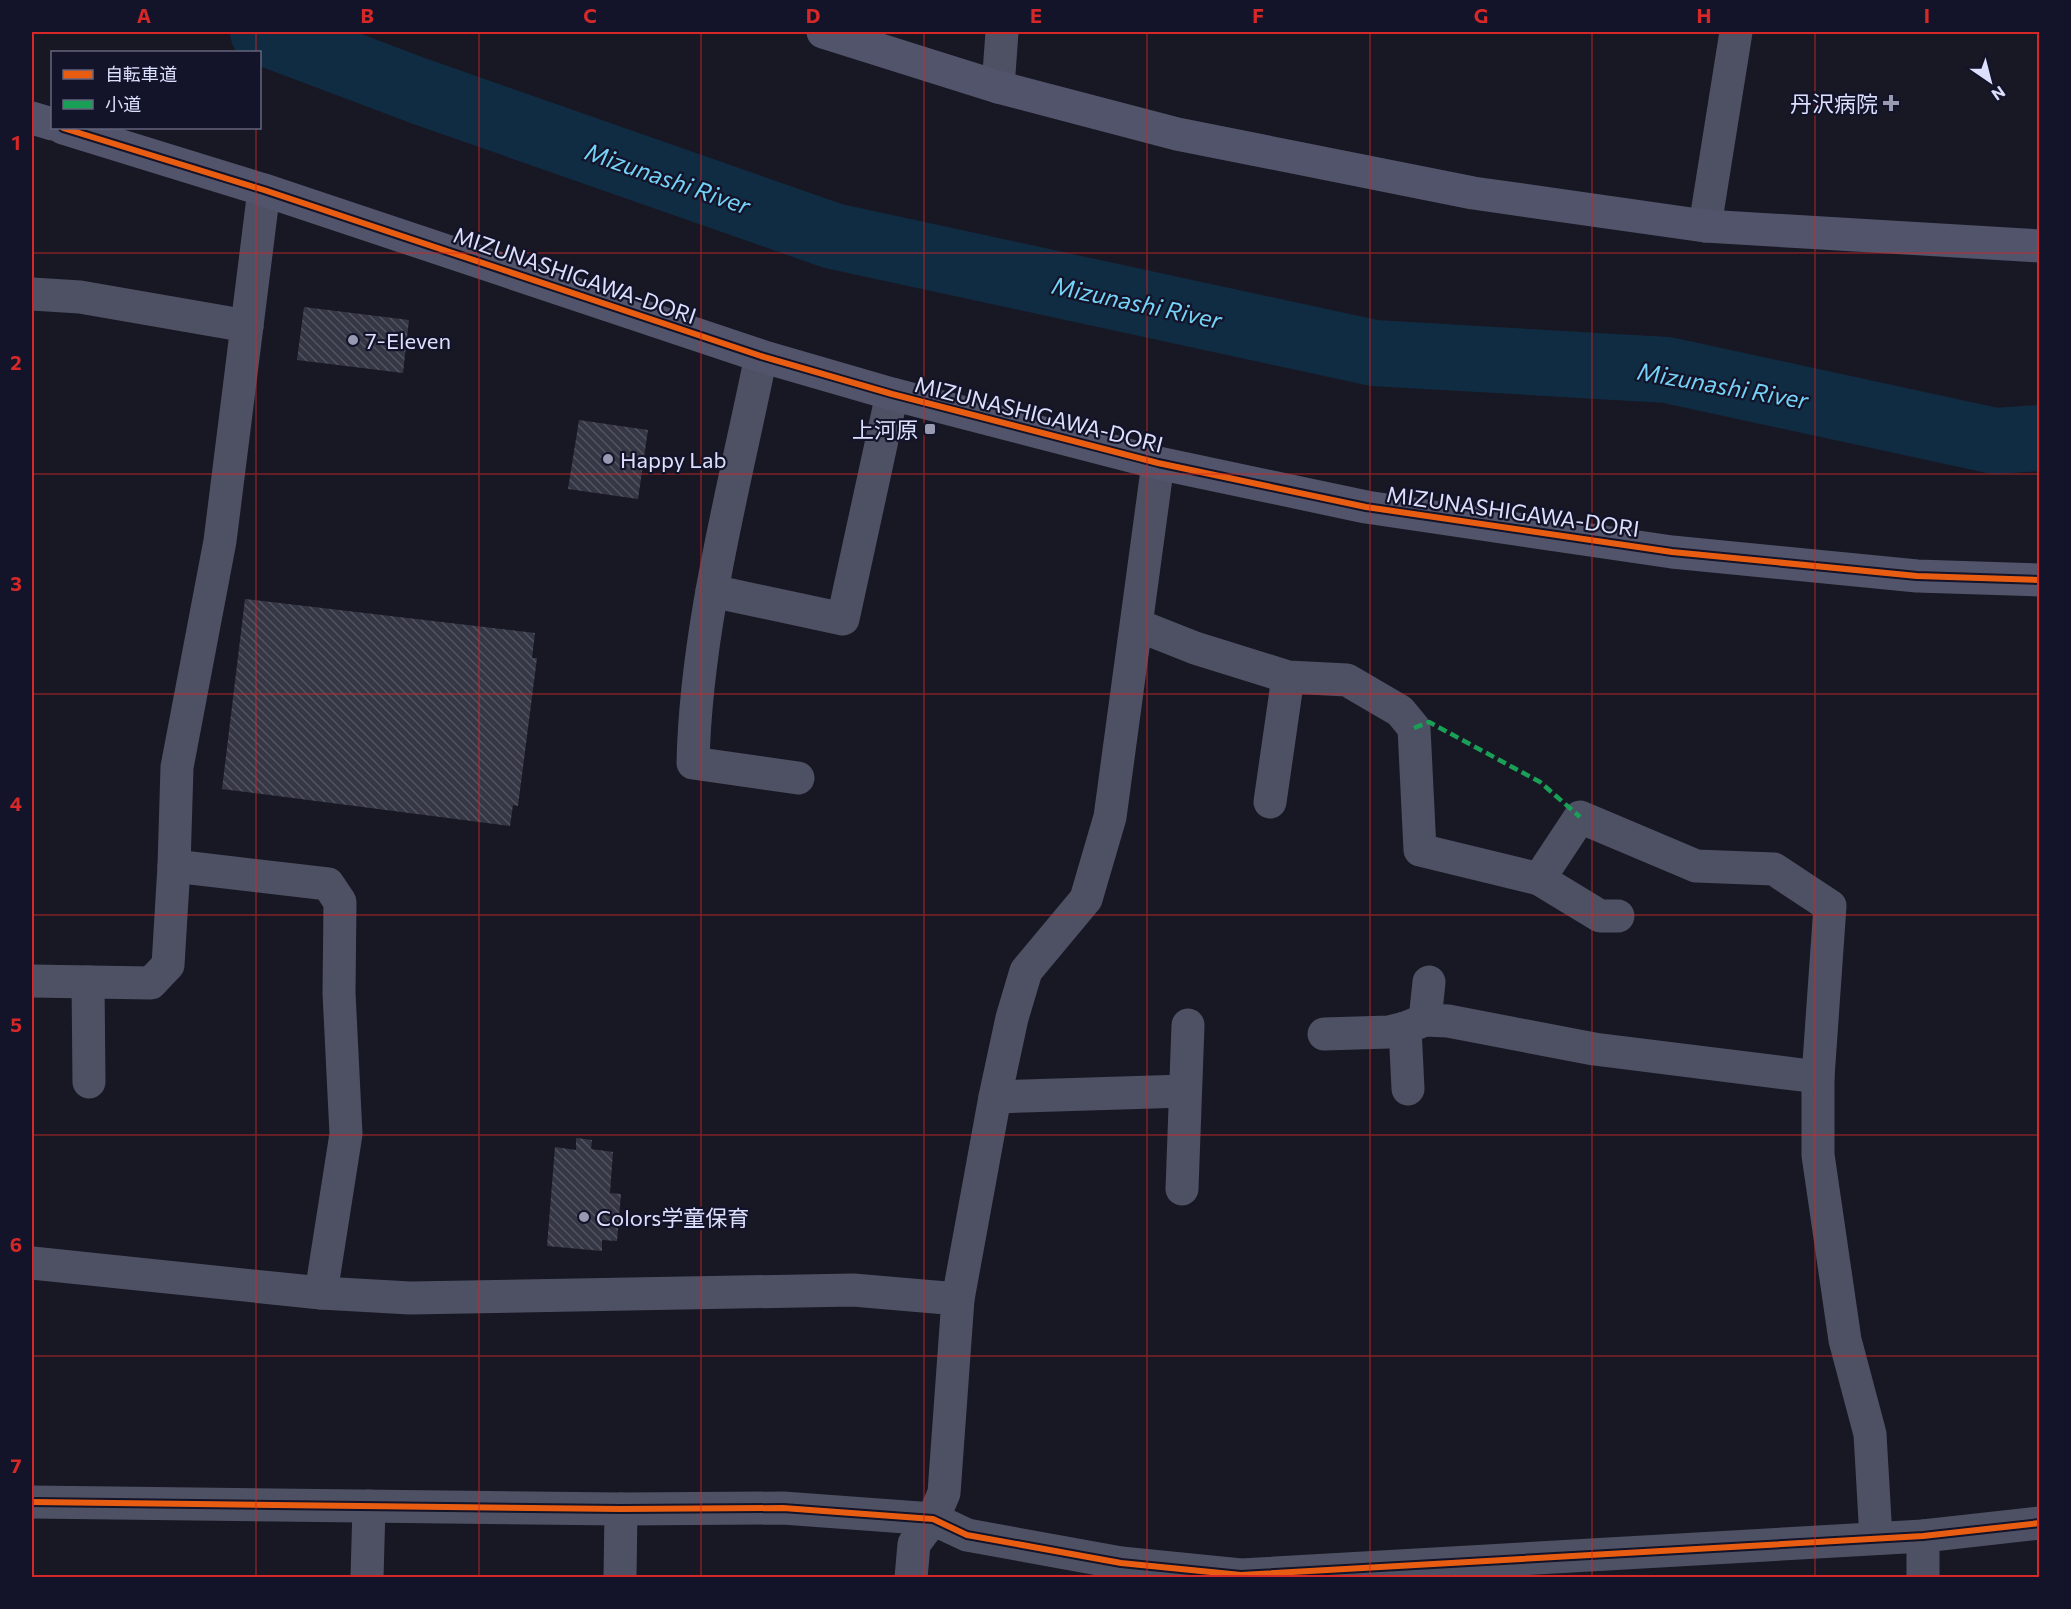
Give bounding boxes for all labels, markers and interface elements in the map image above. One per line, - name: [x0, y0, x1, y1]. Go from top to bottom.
- text: A: [137, 3, 151, 27]
- text: B: [360, 3, 374, 27]
- text: C: [583, 3, 597, 27]
- text: D: [806, 3, 820, 27]
- text: E: [1030, 3, 1042, 27]
- text: F: [1252, 3, 1264, 27]
- text: G: [1474, 3, 1488, 27]
- text: H: [1697, 3, 1712, 27]
- text: I: [1924, 3, 1930, 27]
- legend: [51, 51, 261, 129]
- north arrow: [1960, 51, 2020, 111]
- text: 自転車道: [105, 63, 177, 85]
- text: N: [1989, 82, 2009, 105]
- place label: 丹沢病院: [1790, 90, 1878, 117]
- text: 小道: [105, 93, 141, 115]
- marker: 丹沢病院: [1882, 94, 1900, 112]
- text: 1: [11, 130, 21, 154]
- water label: Mizunashi River: [582, 136, 756, 220]
- street label: MIZUNASHIGAWA-DORI: [450, 221, 700, 329]
- water label: Mizunashi River: [1049, 270, 1226, 334]
- place label: 7-Eleven: [365, 327, 451, 354]
- marker: 7-Eleven: [346, 333, 360, 347]
- text: 2: [10, 350, 22, 374]
- water label: Mizunashi River: [1635, 356, 1812, 415]
- street label: MIZUNASHIGAWA-DORI: [912, 370, 1166, 458]
- place label: 上河原: [852, 416, 918, 443]
- marker: 上河原: [923, 422, 937, 436]
- place label: Happy Lab: [620, 446, 726, 473]
- marker: Happy Lab: [601, 452, 615, 466]
- street label: MIZUNASHIGAWA-DORI: [1385, 480, 1641, 542]
- text: 3: [10, 571, 22, 595]
- text: 4: [10, 791, 22, 815]
- text: 5: [10, 1012, 22, 1036]
- place label: Colors学童保育: [596, 1204, 749, 1231]
- marker: Colors学童保育: [577, 1210, 591, 1224]
- text: 6: [10, 1232, 22, 1256]
- text: 7: [11, 1453, 22, 1477]

